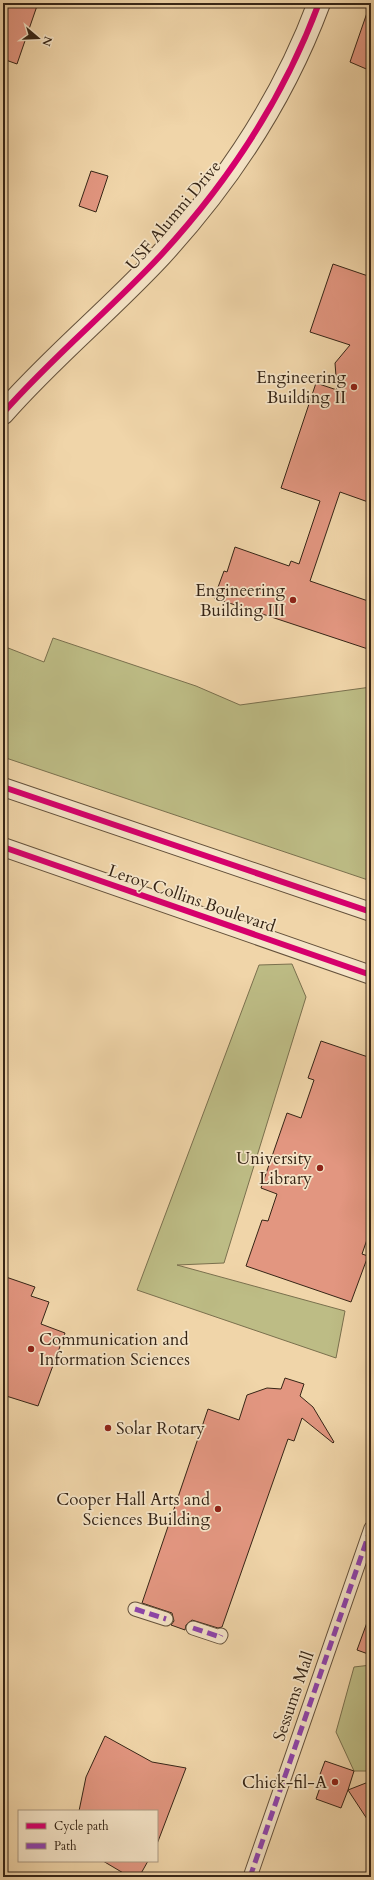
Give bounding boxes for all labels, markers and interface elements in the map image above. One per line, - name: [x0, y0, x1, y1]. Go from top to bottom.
- north arrow: [18, 18, 58, 58]
- text: N: [38, 34, 56, 48]
- street label: USF Alumni Drive: [121, 155, 226, 275]
- place label: Engineering Building II: [256, 366, 346, 409]
- marker: Engineering Building II: [349, 382, 359, 392]
- place label: Engineering Building III: [195, 579, 285, 622]
- marker: Engineering Building III: [288, 595, 298, 605]
- street label: Leroy Collins Boulevard: [105, 859, 279, 938]
- place label: University Library: [236, 1147, 312, 1190]
- marker: University Library: [315, 1163, 325, 1173]
- place label: Communication and Information Sciences: [39, 1328, 190, 1371]
- marker: Communication and Information Sciences: [26, 1344, 36, 1354]
- place label: Solar Rotary: [116, 1417, 205, 1440]
- marker: Solar Rotary: [103, 1423, 113, 1433]
- place label: Cooper Hall Arts and Sciences Building: [56, 1488, 210, 1531]
- marker: Cooper Hall Arts and Sciences Building: [213, 1504, 223, 1514]
- street label: Sessums Mall: [267, 1648, 320, 1744]
- place label: Chick-fil-A: [242, 1771, 328, 1794]
- marker: Chick-fil-A: [330, 1777, 340, 1787]
- legend: [18, 1810, 158, 1862]
- text: Cycle path: [54, 1818, 109, 1834]
- text: Path: [54, 1838, 77, 1854]

